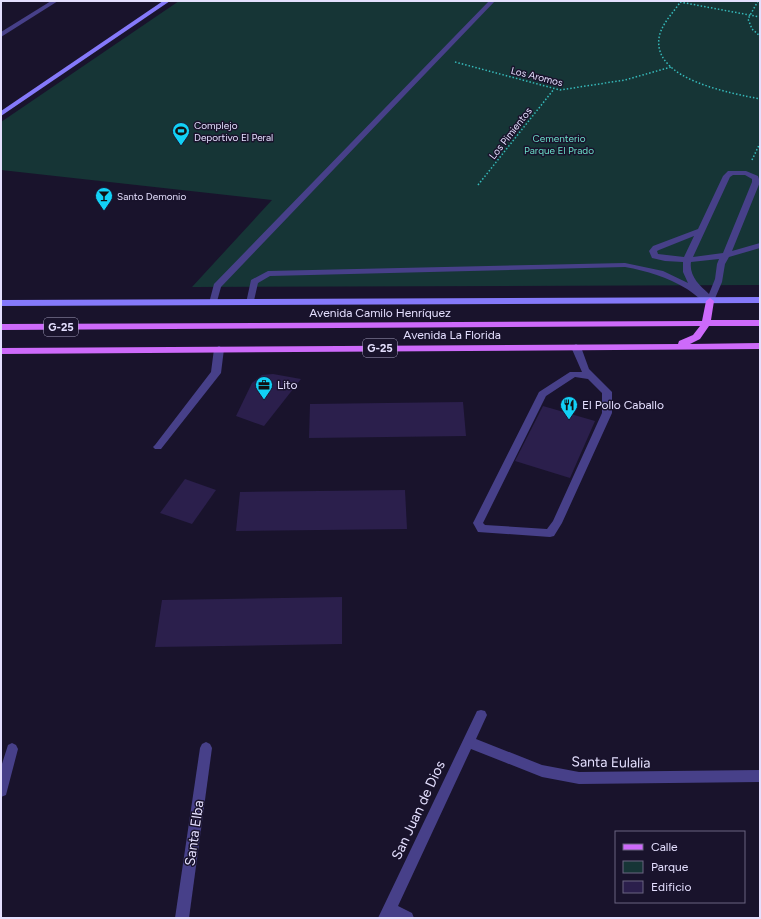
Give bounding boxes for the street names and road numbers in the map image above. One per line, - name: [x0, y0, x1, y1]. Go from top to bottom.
- street label: Los Aromos: [510, 64, 565, 89]
- street label: Los Pimientos: [486, 104, 535, 162]
- street label: Avenida Camilo Henríquez: [309, 306, 451, 320]
- road number: G-25: [44, 318, 78, 336]
- street label: Avenida La Florida: [403, 328, 501, 342]
- road number: G-25: [363, 339, 397, 357]
- street label: Santa Eulalia: [571, 753, 651, 772]
- street label: San Juan de Dios: [388, 758, 449, 862]
- street label: Santa Elba: [181, 799, 208, 867]

